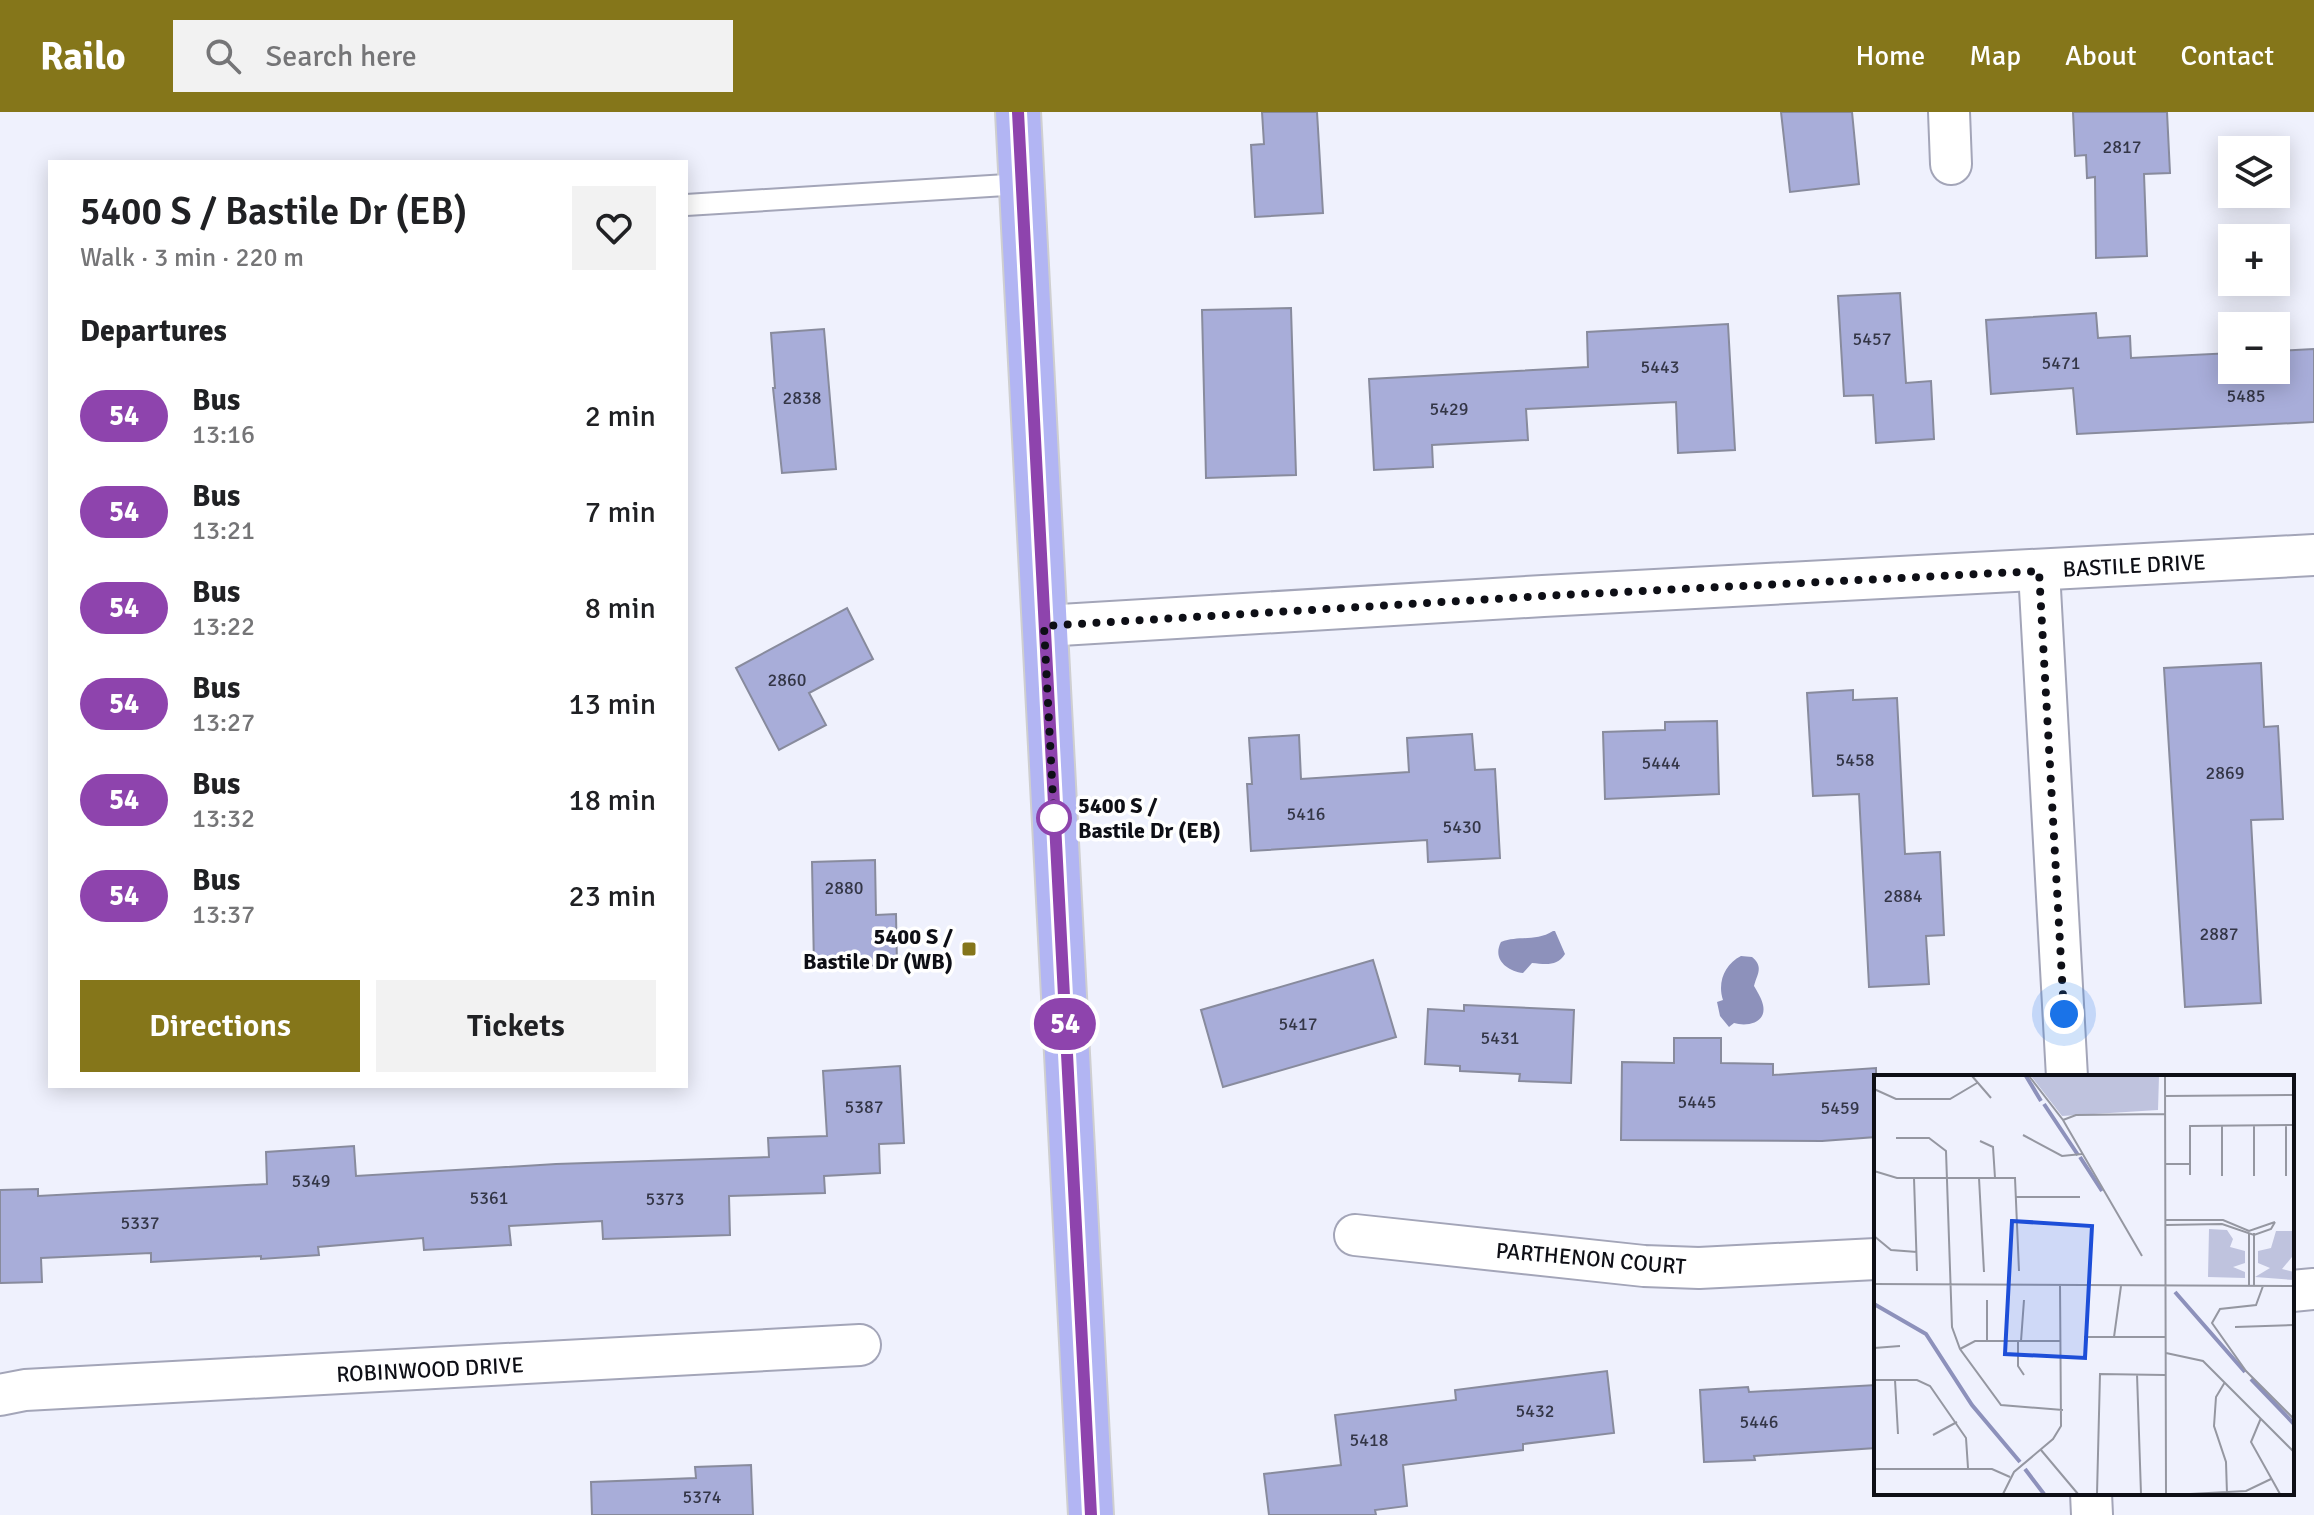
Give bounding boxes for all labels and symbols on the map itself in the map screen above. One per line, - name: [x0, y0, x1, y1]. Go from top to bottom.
- house number: 2817: [2103, 136, 2141, 158]
- house number: 5457: [1853, 328, 1891, 350]
- house number: 5471: [2042, 352, 2080, 374]
- house number: 5443: [1641, 356, 1679, 378]
- house number: 5485: [2227, 385, 2265, 407]
- house number: 2838: [783, 387, 821, 409]
- house number: 5429: [1430, 398, 1468, 420]
- street label: BASTILE DRIVE: [2062, 548, 2206, 583]
- house number: 2860: [768, 669, 806, 691]
- house number: 5458: [1836, 749, 1874, 771]
- house number: 5444: [1642, 752, 1681, 774]
- house number: 2869: [2206, 762, 2244, 784]
- place label: 5400 S / Bastile Dr (EB): [1078, 792, 1221, 844]
- marker: 5400 S / Bastile Dr (EB): [1037, 801, 1071, 835]
- house number: 5416: [1287, 803, 1325, 825]
- house number: 5430: [1443, 816, 1481, 838]
- house number: 2880: [825, 877, 863, 899]
- house number: 2884: [1884, 885, 1923, 907]
- place label: 5400 S / Bastile Dr (WB): [803, 923, 953, 975]
- house number: 2887: [2200, 923, 2238, 945]
- marker: 5400 S / Bastile Dr (WB): [960, 940, 978, 958]
- your location: [2044, 994, 2084, 1034]
- line badge: 54: [1029, 998, 1101, 1050]
- house number: 5417: [1279, 1013, 1317, 1035]
- house number: 5431: [1481, 1027, 1519, 1049]
- inset map: [1874, 1075, 2294, 1495]
- house number: 5445: [1678, 1091, 1716, 1113]
- house number: 5387: [845, 1096, 883, 1118]
- house number: 5459: [1821, 1097, 1859, 1119]
- house number: 5349: [292, 1170, 330, 1192]
- house number: 5361: [470, 1187, 508, 1209]
- house number: 5373: [646, 1188, 684, 1210]
- house number: 5337: [121, 1212, 159, 1234]
- street label: PARTHENON COURT: [1495, 1237, 1687, 1280]
- street label: ROBINWOOD DRIVE: [336, 1351, 524, 1388]
- house number: 5432: [1516, 1400, 1554, 1422]
- house number: 5446: [1740, 1411, 1778, 1433]
- house number: 5418: [1350, 1429, 1388, 1451]
- house number: 5374: [683, 1486, 722, 1508]

